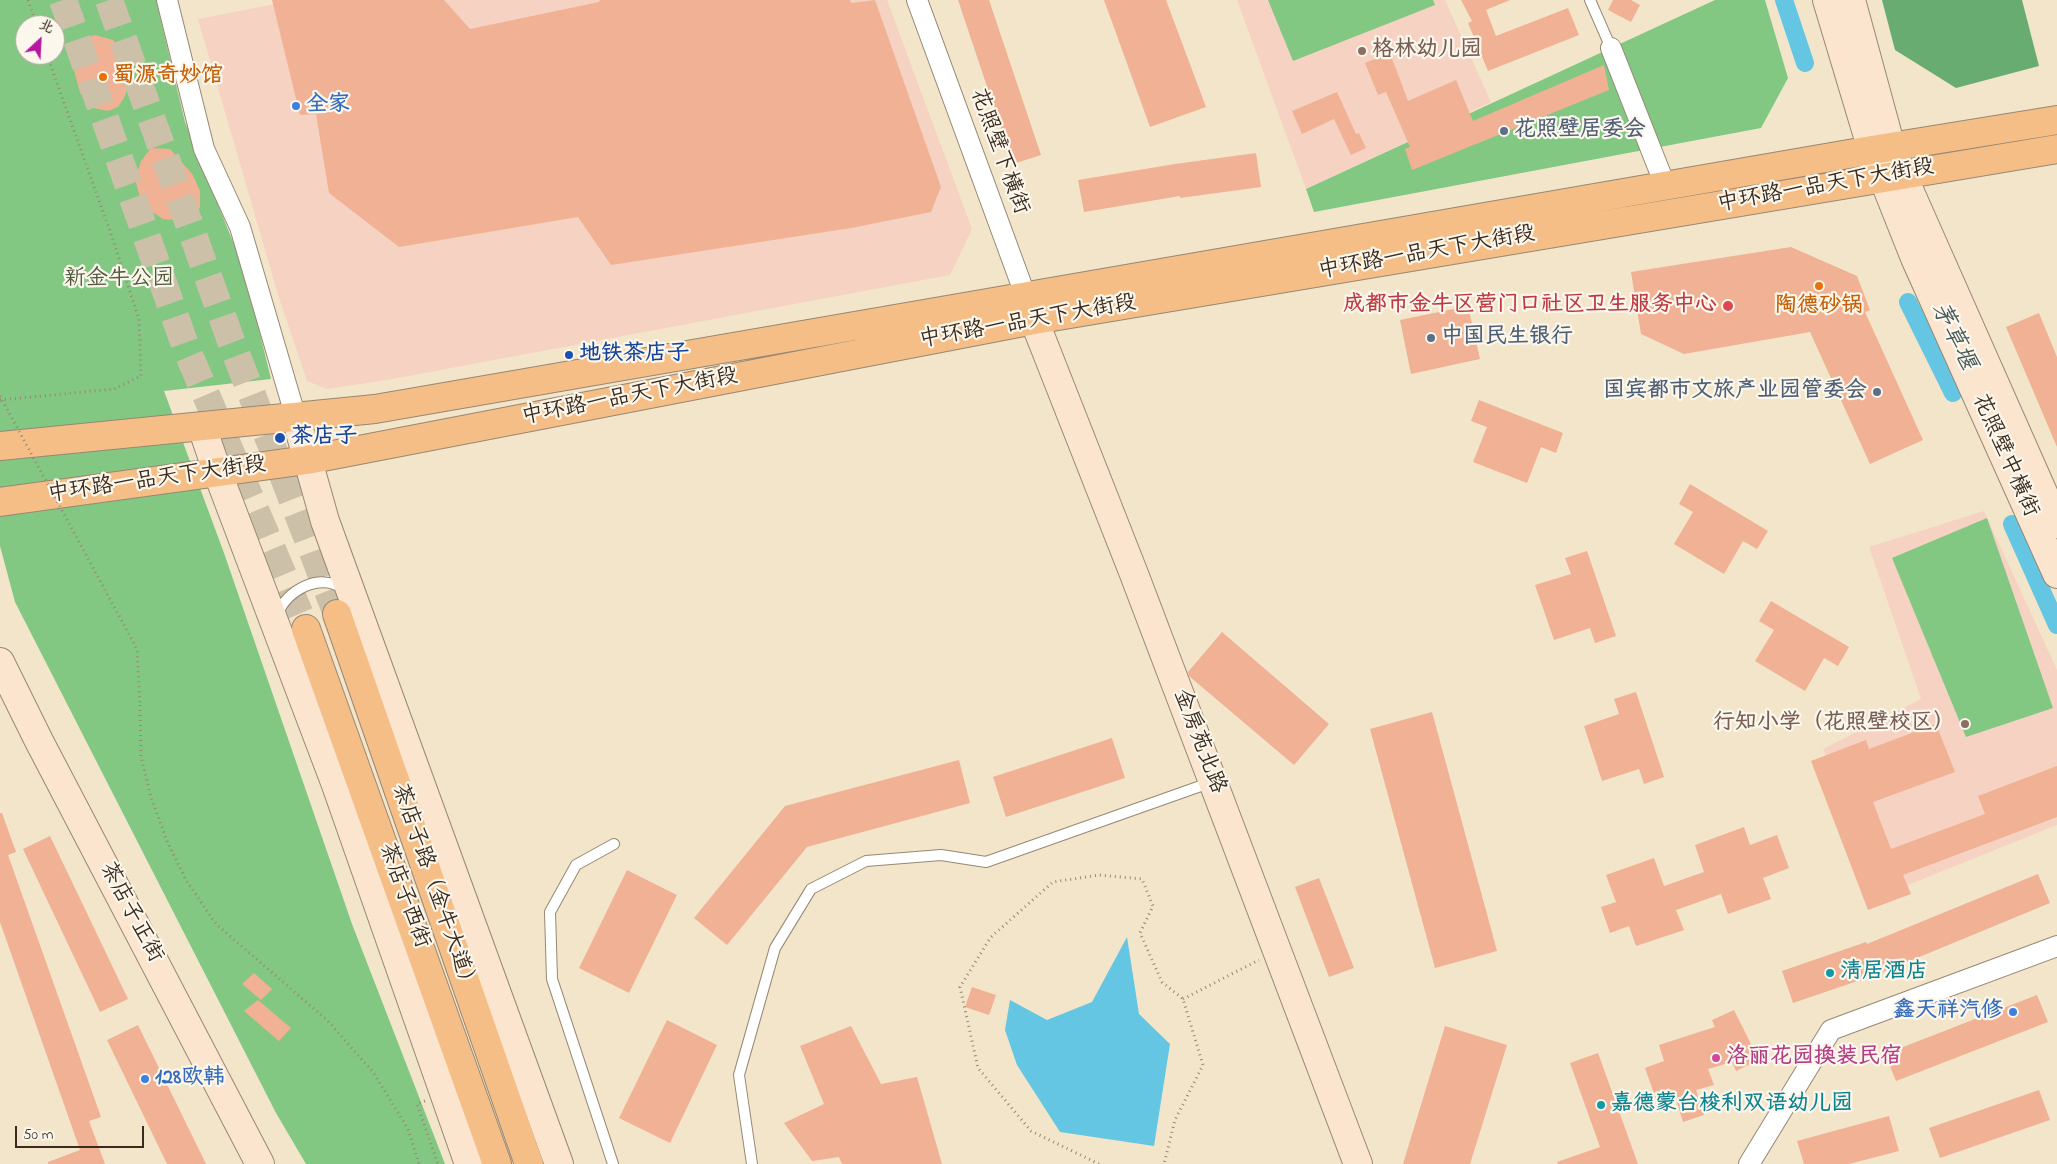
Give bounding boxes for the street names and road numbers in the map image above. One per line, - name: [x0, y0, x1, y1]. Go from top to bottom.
- street label: 花照壁下横街: [963, 85, 1033, 219]
- street label: 中环路一品天下大街段: [1715, 155, 1937, 219]
- street label: 中环路一品天下大街段: [1316, 222, 1538, 286]
- street label: 中环路一品天下大街段: [917, 291, 1139, 355]
- street label: 中环路一品天下大街段: [520, 364, 740, 432]
- street label: 花照壁中横街: [1965, 390, 2043, 522]
- street label: 中环路一品天下大街段: [46, 453, 268, 509]
- street label: 金房苑北路: [1166, 686, 1230, 798]
- street label: 茶店子路（金牛大道）: [385, 781, 481, 997]
- street label: 茶店子西街: [372, 840, 434, 952]
- street label: 茶店子正街: [93, 858, 167, 968]

